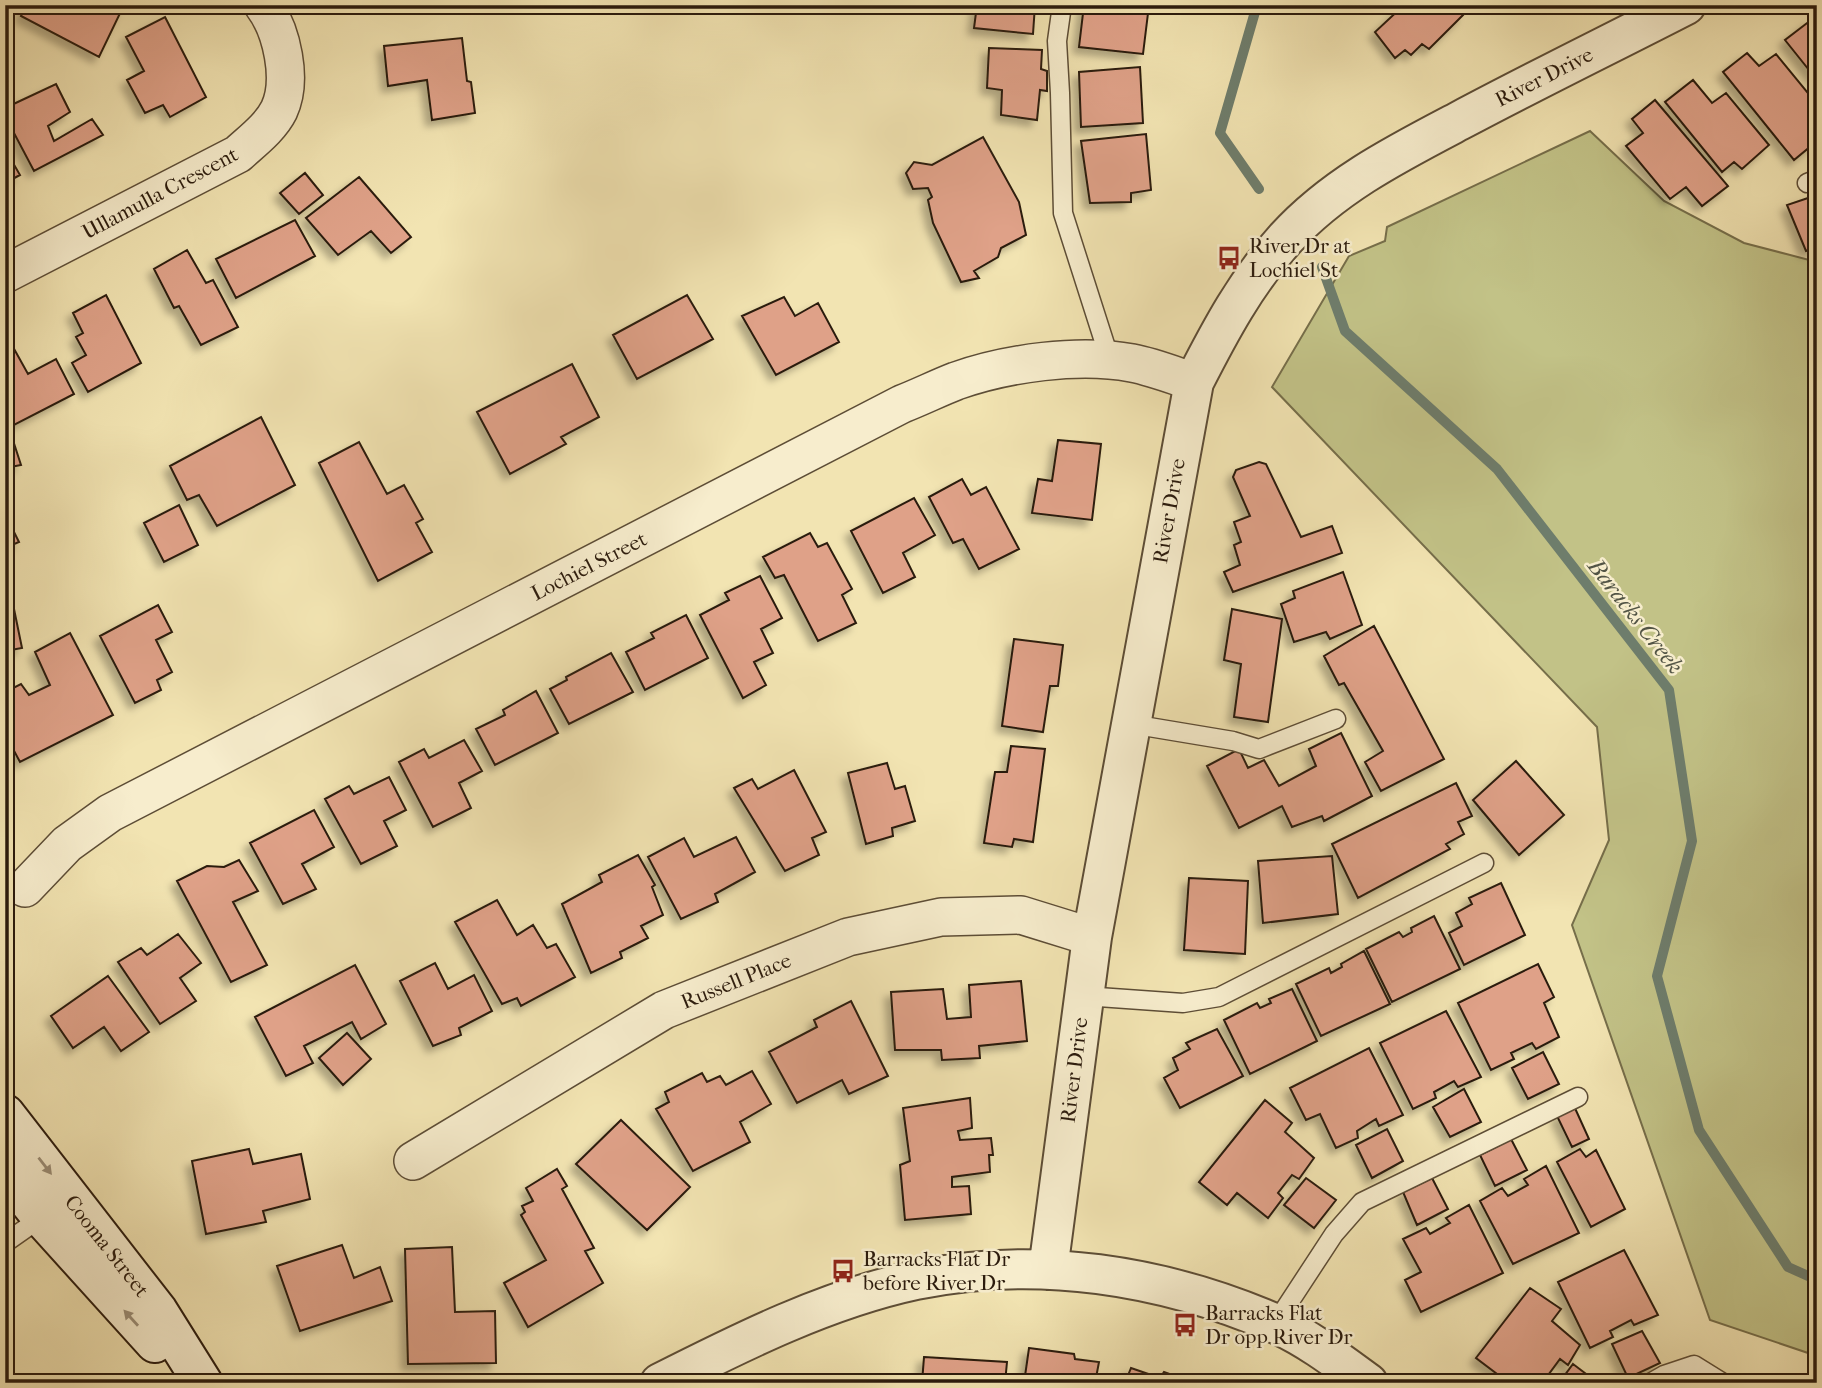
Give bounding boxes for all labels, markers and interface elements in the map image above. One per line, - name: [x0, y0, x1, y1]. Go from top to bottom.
- street label: River Drive: [1491, 42, 1597, 112]
- street label: Ullamulla Crescent: [78, 142, 242, 244]
- place label: River Dr at Lochiel St: [1249, 234, 1351, 282]
- bus stop icon: River Dr at Lochiel St: [1215, 244, 1243, 272]
- street label: River Drive: [1148, 457, 1190, 565]
- street label: Lochiel Street: [527, 526, 651, 605]
- water label: Baracks Creek: [1581, 552, 1689, 679]
- street label: Russell Place: [677, 948, 795, 1014]
- street label: River Drive: [1056, 1016, 1092, 1124]
- one-way arrow: [37, 1156, 52, 1174]
- street label: Cooma Street: [60, 1190, 154, 1302]
- place label: Barracks Flat Dr before River Dr: [862, 1247, 1010, 1295]
- bus stop icon: Barracks Flat Dr before River Dr: [829, 1257, 857, 1285]
- place label: Barracks Flat Dr opp River Dr: [1205, 1301, 1352, 1349]
- one-way arrow: [123, 1309, 139, 1327]
- bus stop icon: Barracks Flat Dr opp River Dr: [1171, 1311, 1199, 1339]

